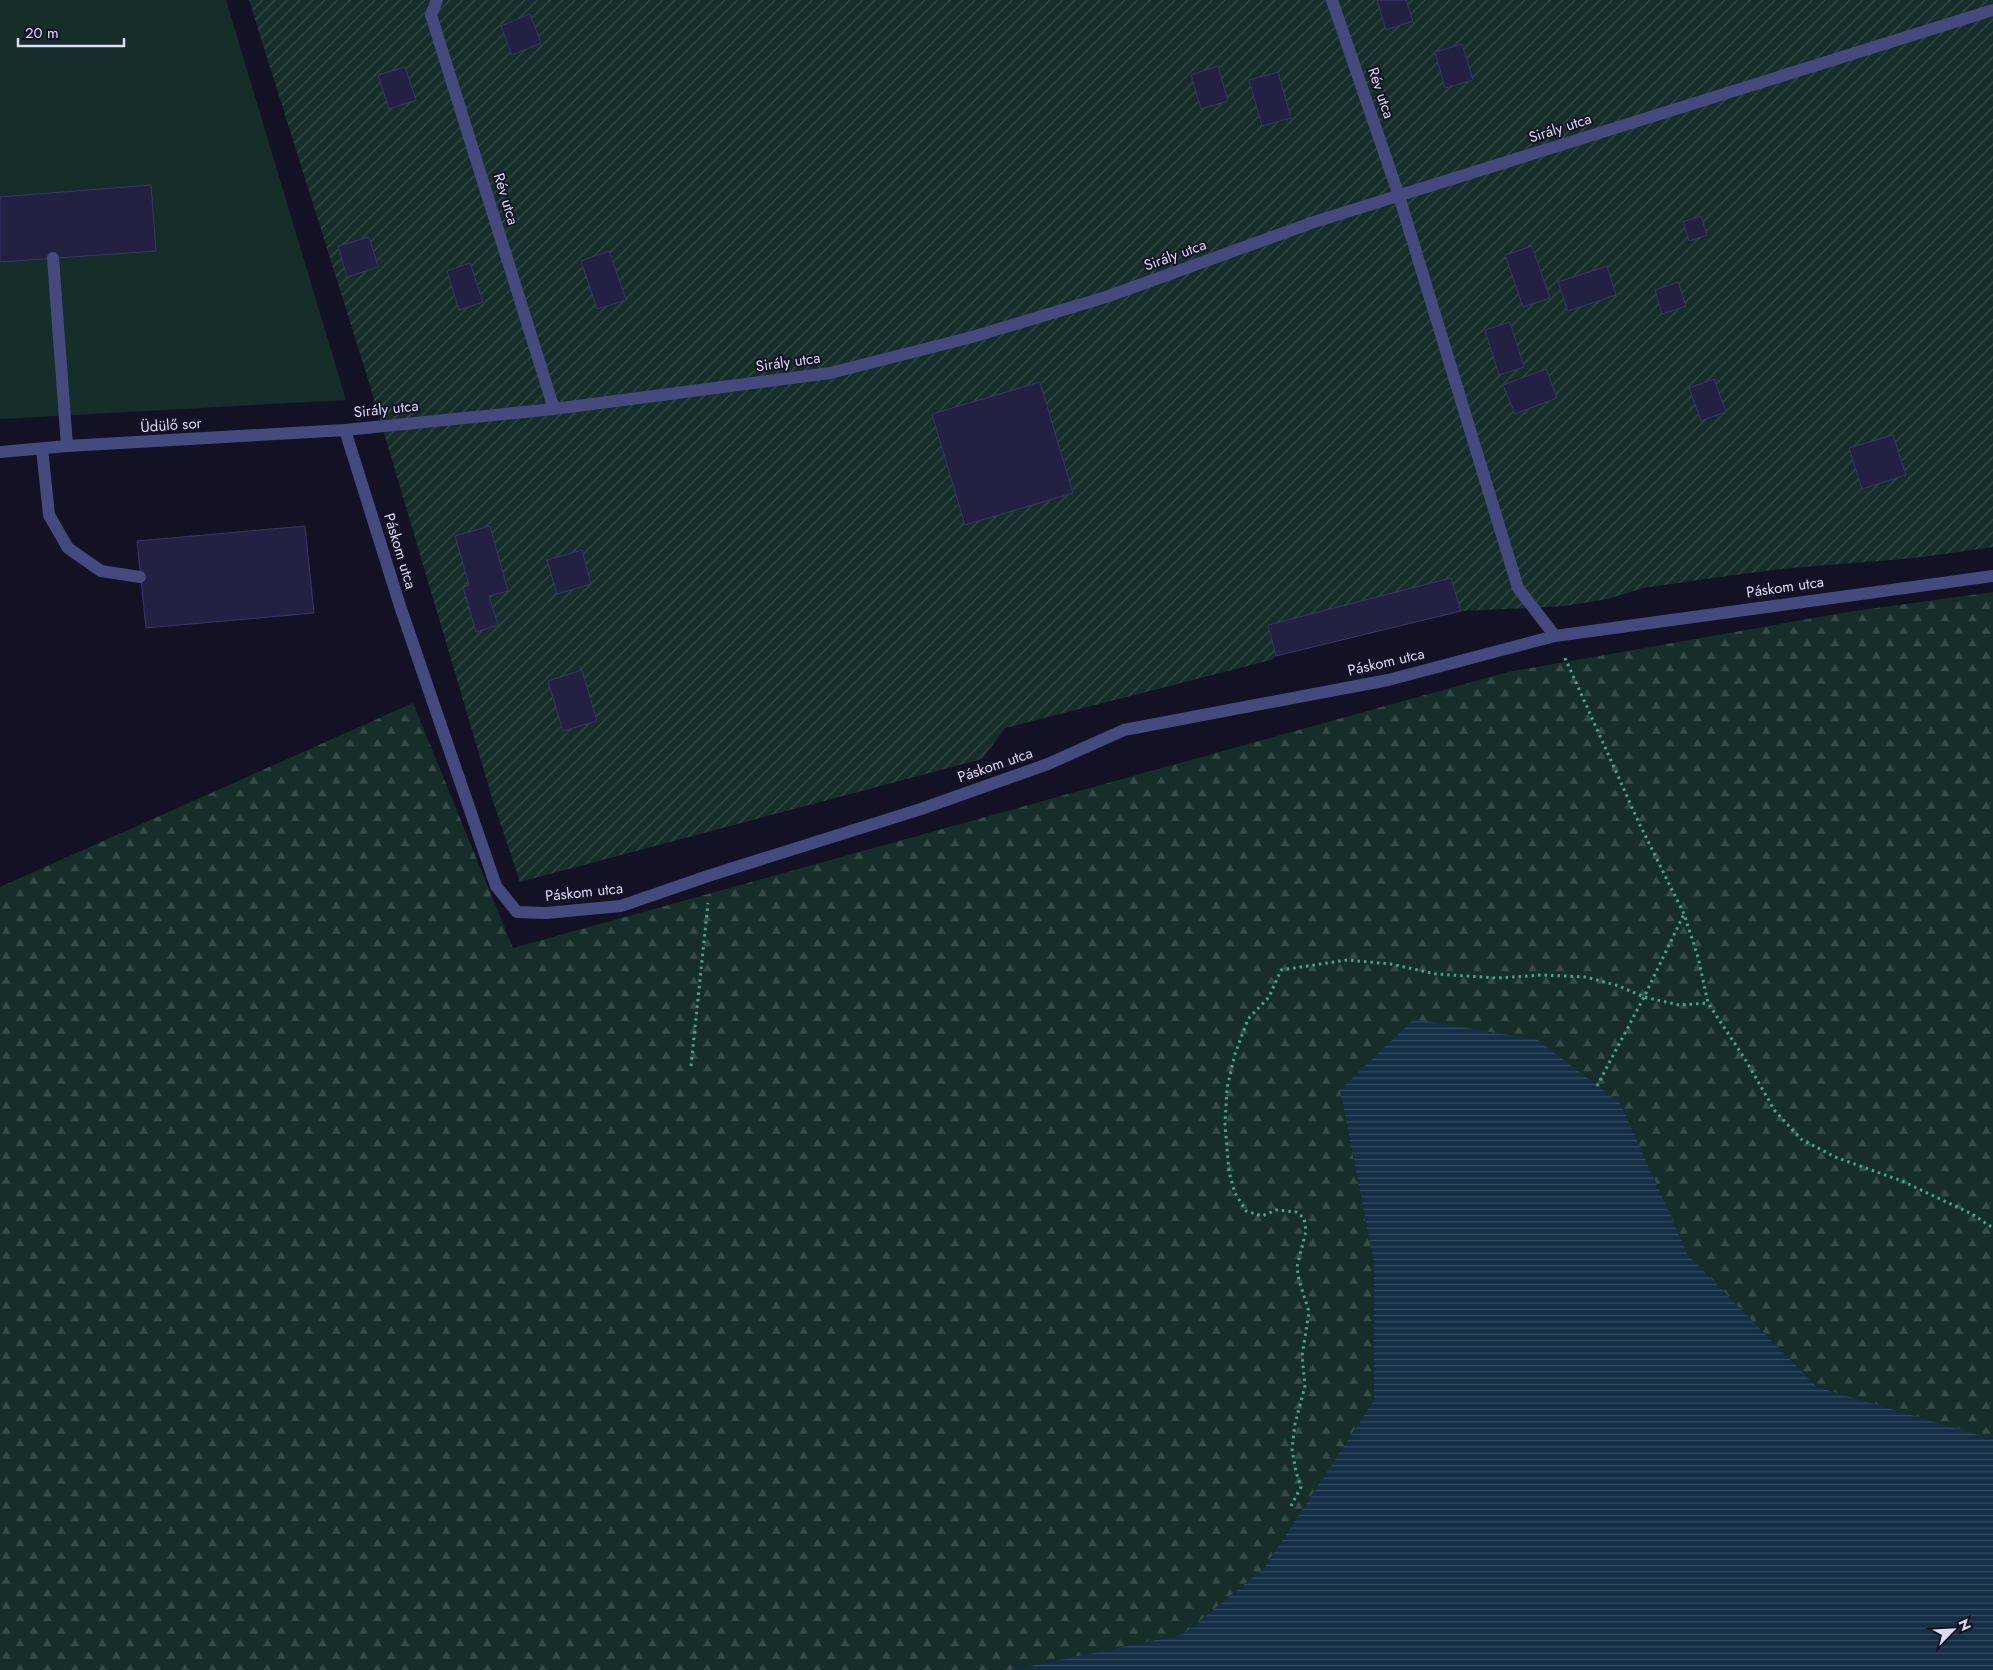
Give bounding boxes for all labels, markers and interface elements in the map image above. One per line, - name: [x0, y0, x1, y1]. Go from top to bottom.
- scale bar: [18, 15, 124, 47]
- text: 20 m: [25, 22, 59, 44]
- street label: Rév utca: [1362, 64, 1400, 122]
- street label: Sirály utca: [1526, 108, 1594, 148]
- street label: Rév utca: [488, 170, 524, 228]
- street label: Sirály utca: [1141, 234, 1209, 276]
- street label: Sirály utca: [754, 347, 822, 377]
- street label: Sirály utca: [353, 395, 419, 423]
- street label: Üdülő sor: [140, 412, 203, 438]
- street label: Páskom utca: [378, 510, 422, 592]
- street label: Páskom utca: [1745, 571, 1825, 603]
- street label: Páskom utca: [1345, 642, 1427, 682]
- street label: Páskom utca: [954, 742, 1036, 788]
- street label: Páskom utca: [544, 877, 624, 907]
- north arrow: [1928, 1605, 1978, 1655]
- text: N: [1953, 1616, 1976, 1634]

